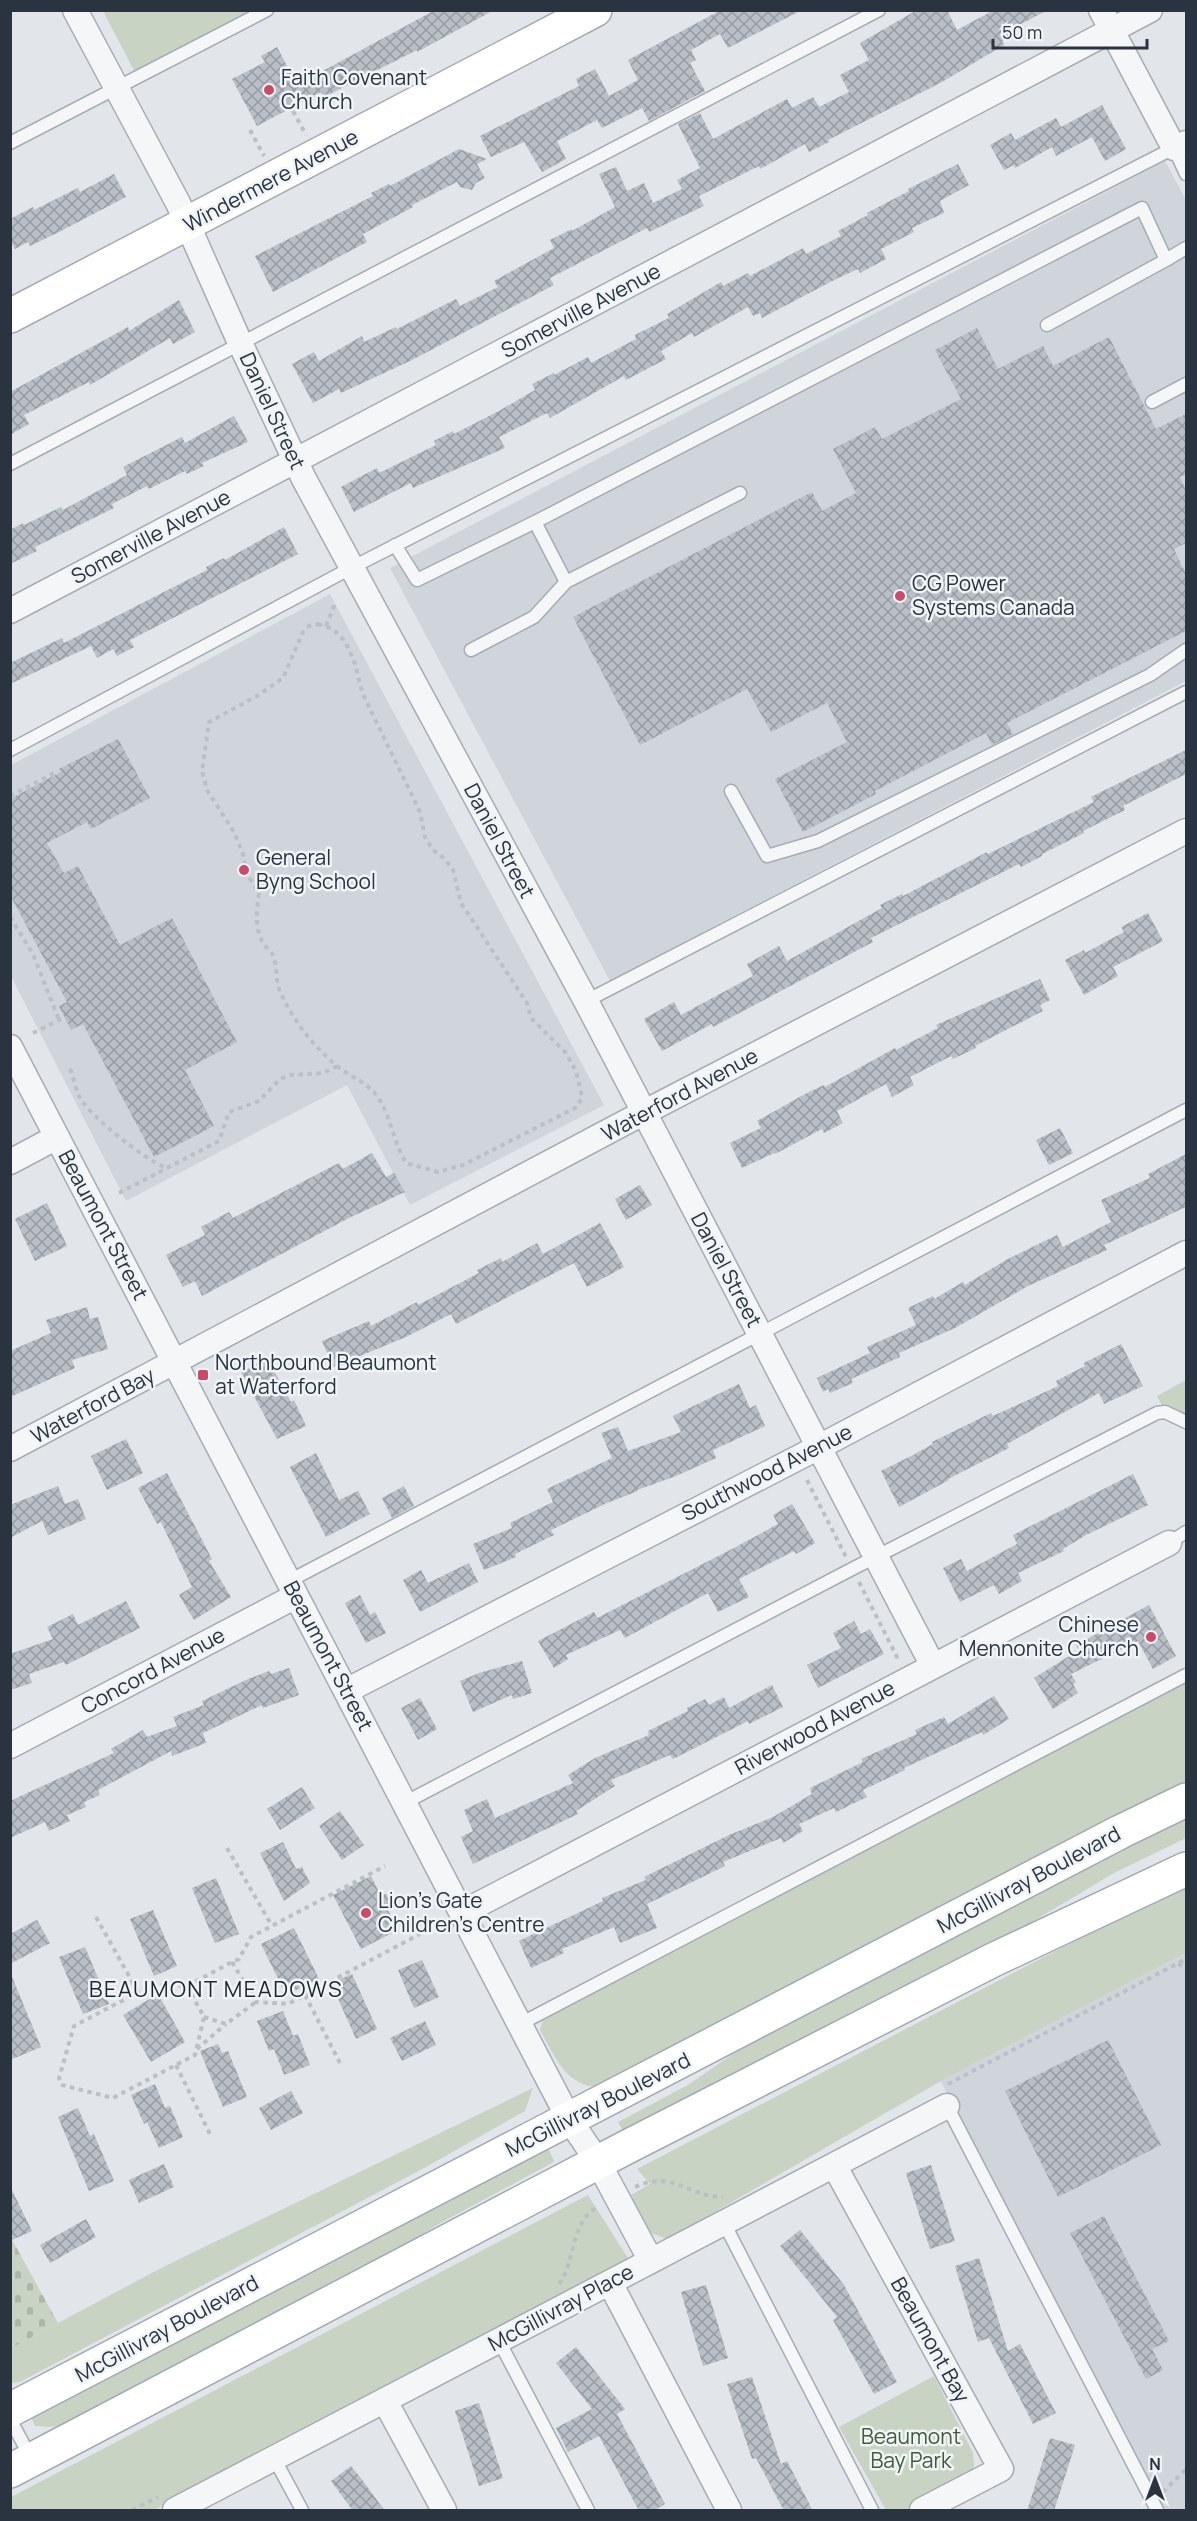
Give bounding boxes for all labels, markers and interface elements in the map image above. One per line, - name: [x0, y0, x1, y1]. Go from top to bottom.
- scale bar: [993, 12, 1148, 50]
- text: 50 m: [1002, 20, 1042, 44]
- place label: Faith Covenant Church: [281, 63, 427, 115]
- marker: Faith Covenant Church: [262, 83, 276, 97]
- street label: Windermere Avenue: [178, 122, 363, 238]
- street label: Somerville Avenue: [496, 256, 665, 364]
- street label: Daniel Street: [234, 347, 312, 474]
- street label: Somerville Avenue: [66, 482, 235, 590]
- place label: CG Power Systems Canada: [912, 569, 1075, 621]
- marker: CG Power Systems Canada: [893, 589, 907, 603]
- street label: Daniel Street: [458, 778, 542, 903]
- place label: General Byng School: [256, 843, 376, 895]
- marker: General Byng School: [237, 863, 251, 877]
- street label: Waterford Avenue: [596, 1041, 763, 1147]
- street label: Beaumont Street: [53, 1145, 155, 1304]
- street label: Daniel Street: [685, 1207, 769, 1332]
- place label: Northbound Beaumont at Waterford: [215, 1348, 437, 1400]
- street label: Waterford Bay: [26, 1361, 159, 1450]
- marker: Northbound Beaumont at Waterford: [196, 1368, 210, 1382]
- street label: Southwood Avenue: [677, 1417, 857, 1527]
- street label: Beaumont Street: [278, 1576, 380, 1735]
- place label: Chinese Mennonite Church: [959, 1610, 1139, 1662]
- street label: Concord Avenue: [76, 1620, 230, 1720]
- marker: Chinese Mennonite Church: [1144, 1630, 1158, 1644]
- street label: Riverwood Avenue: [730, 1673, 899, 1781]
- street label: McGillivray Boulevard: [932, 1819, 1125, 1939]
- place label: Lion's Gate Children's Centre: [378, 1886, 544, 1938]
- marker: Lion's Gate Children's Centre: [359, 1906, 373, 1920]
- district label: BEAUMONT MEADOWS: [89, 1974, 343, 2004]
- street label: McGillivray Boulevard: [500, 2045, 695, 2163]
- street label: McGillivray Place: [483, 2257, 638, 2357]
- street label: McGillivray Boulevard: [70, 2268, 263, 2388]
- street label: Beaumont Bay: [885, 2272, 977, 2407]
- park label: Beaumont Bay Park: [861, 2422, 961, 2474]
- north arrow: [1125, 2449, 1185, 2509]
- text: N: [1149, 2453, 1161, 2475]

